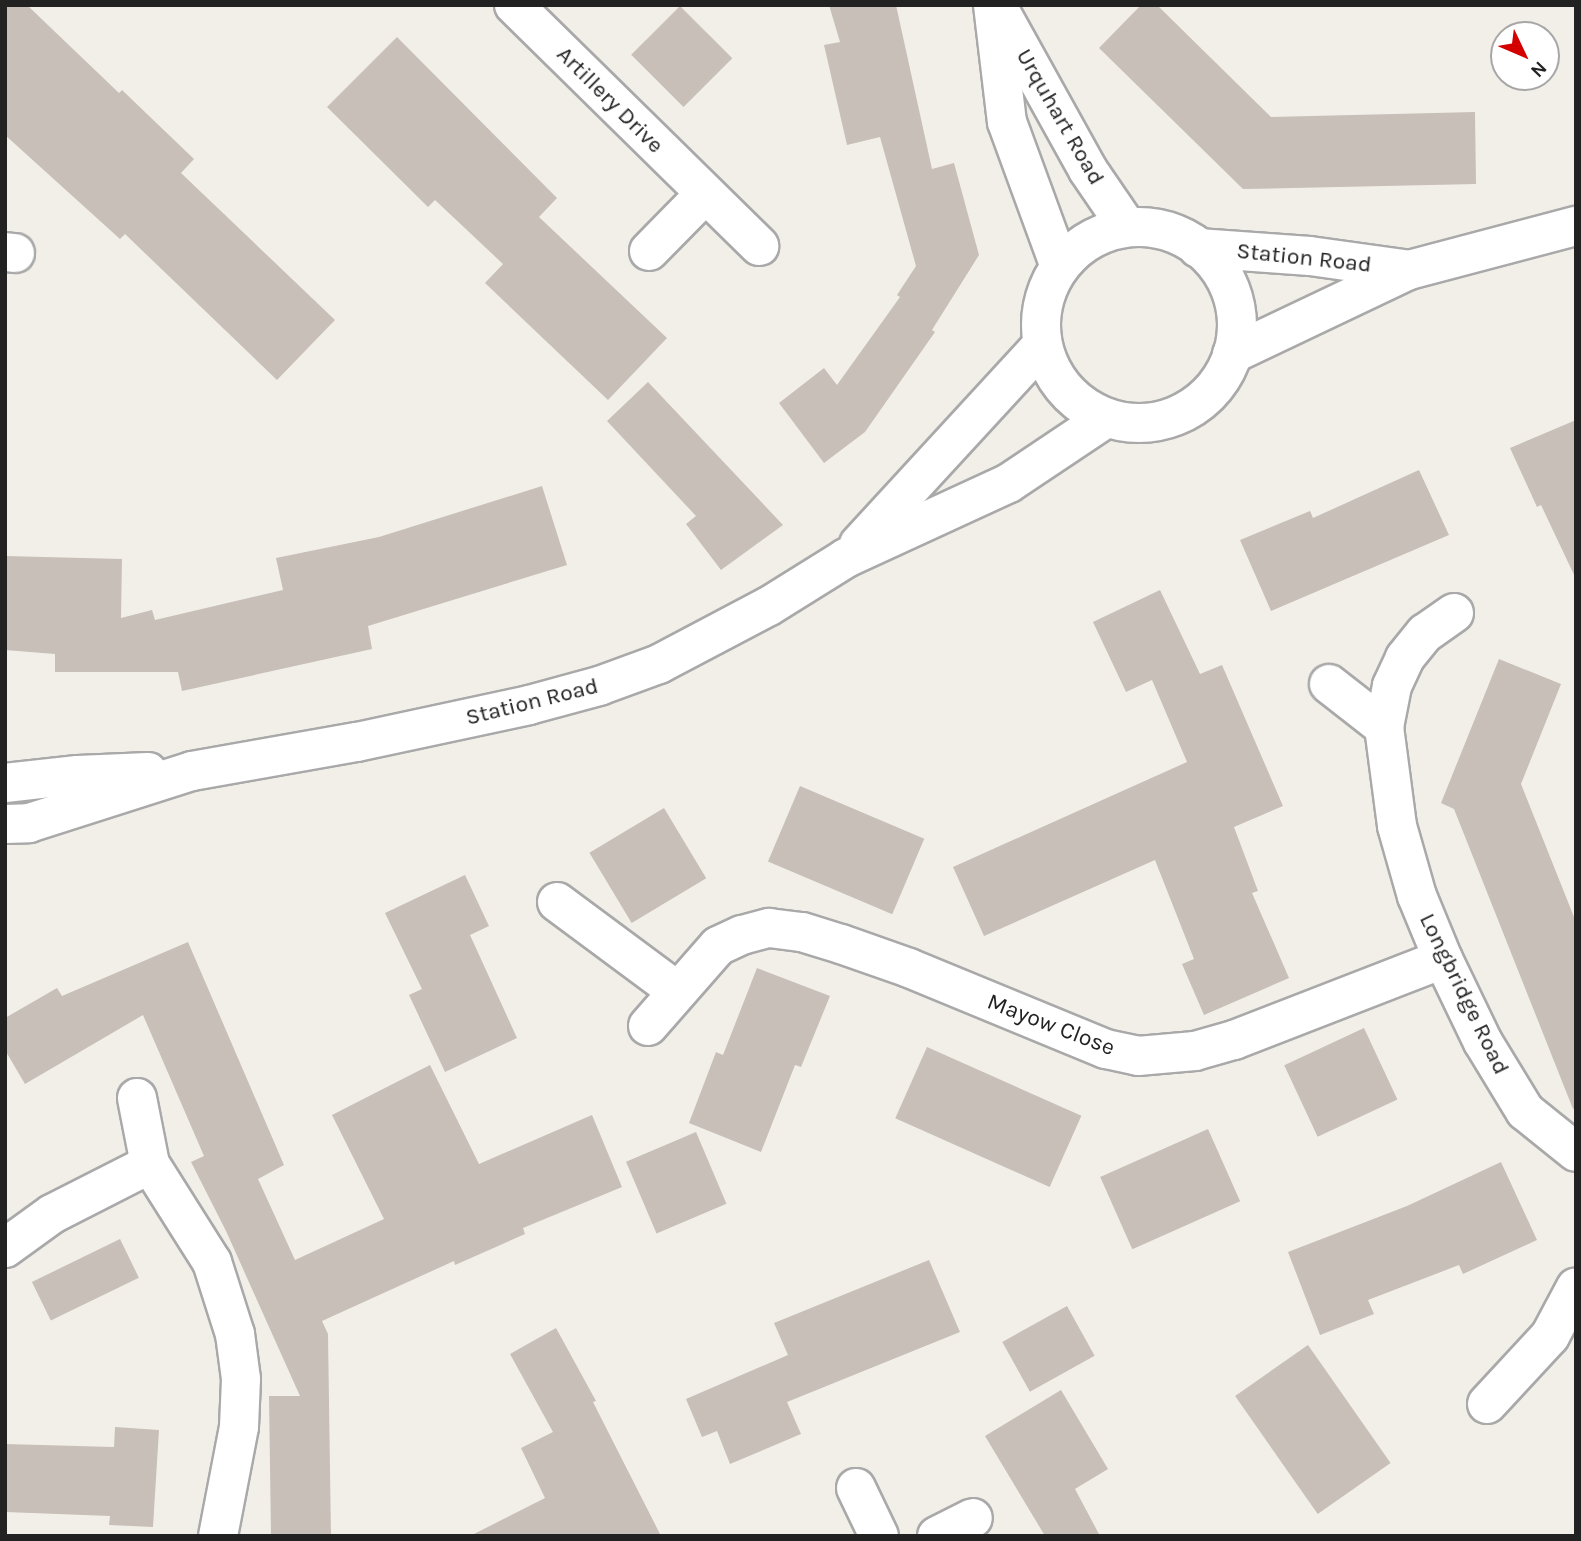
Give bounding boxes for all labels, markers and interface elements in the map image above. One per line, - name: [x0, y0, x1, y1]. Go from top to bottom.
- north arrow: [1490, 21, 1560, 91]
- street label: Artillery Drive: [551, 41, 669, 159]
- street label: Urquhart Road: [1010, 44, 1110, 190]
- text: N: [1526, 57, 1551, 82]
- street label: Station Road: [1235, 237, 1373, 279]
- street label: Station Road: [463, 672, 601, 732]
- street label: Longbridge Road: [1413, 909, 1515, 1079]
- street label: Mayow Close: [983, 988, 1119, 1062]

